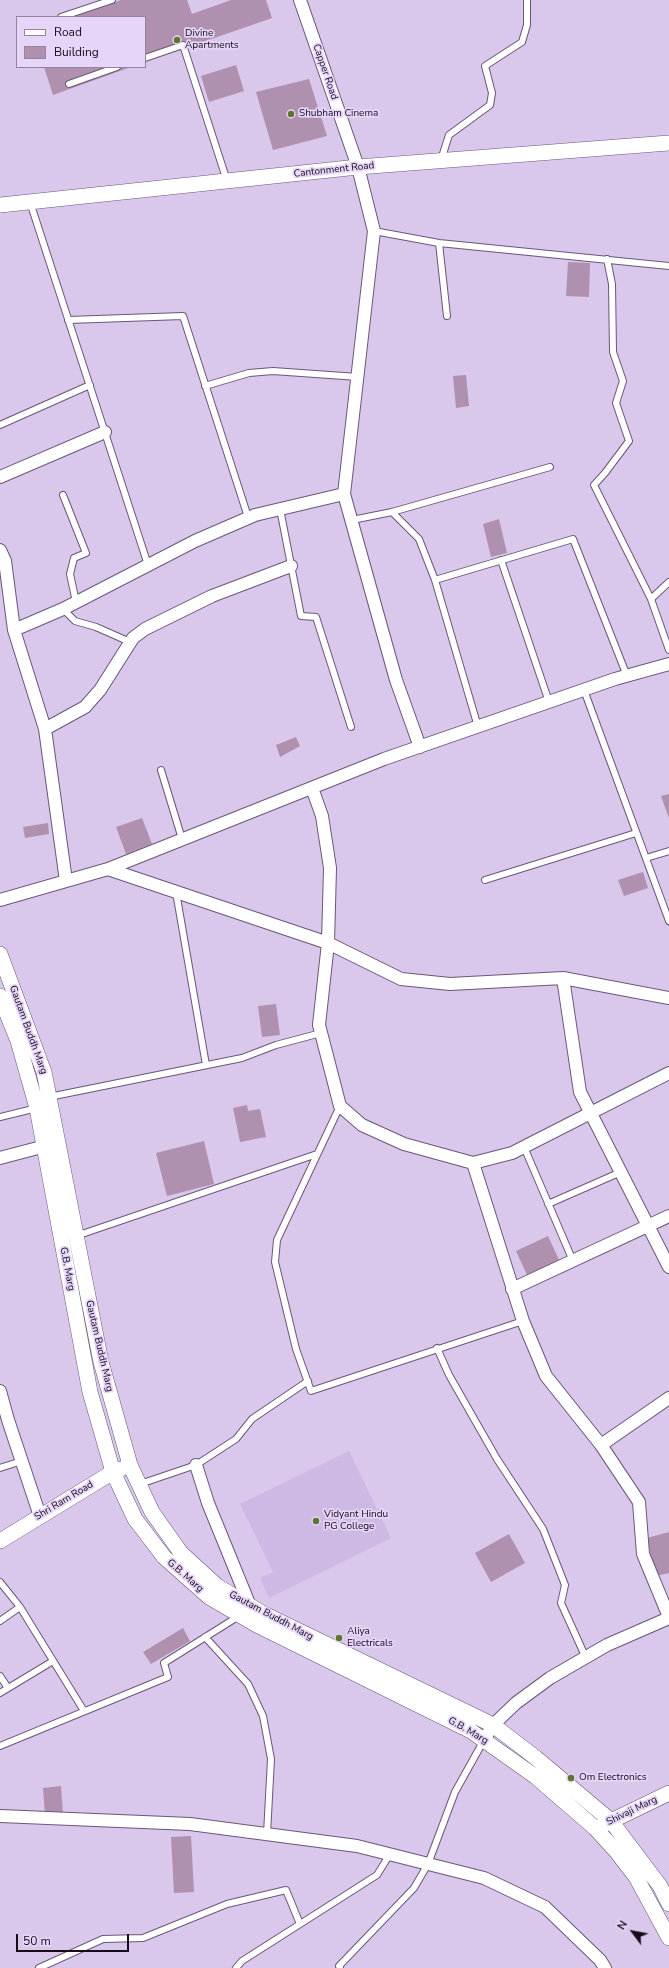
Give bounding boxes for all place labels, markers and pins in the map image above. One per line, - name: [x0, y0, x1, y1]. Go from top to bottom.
- place label: Divine Apartments: [185, 28, 239, 52]
- marker: Divine Apartments: [172, 35, 182, 45]
- place label: Shubham Cinema: [299, 108, 378, 120]
- marker: Shubham Cinema: [286, 109, 296, 119]
- place label: Vidyant Hindu PG College: [324, 1509, 388, 1532]
- marker: Vidyant Hindu PG College: [311, 1516, 321, 1526]
- place label: Aliya Electricals: [347, 1626, 393, 1650]
- marker: Aliya Electricals: [334, 1633, 344, 1643]
- place label: Om Electronics: [579, 1772, 647, 1784]
- marker: Om Electronics: [566, 1773, 576, 1783]

